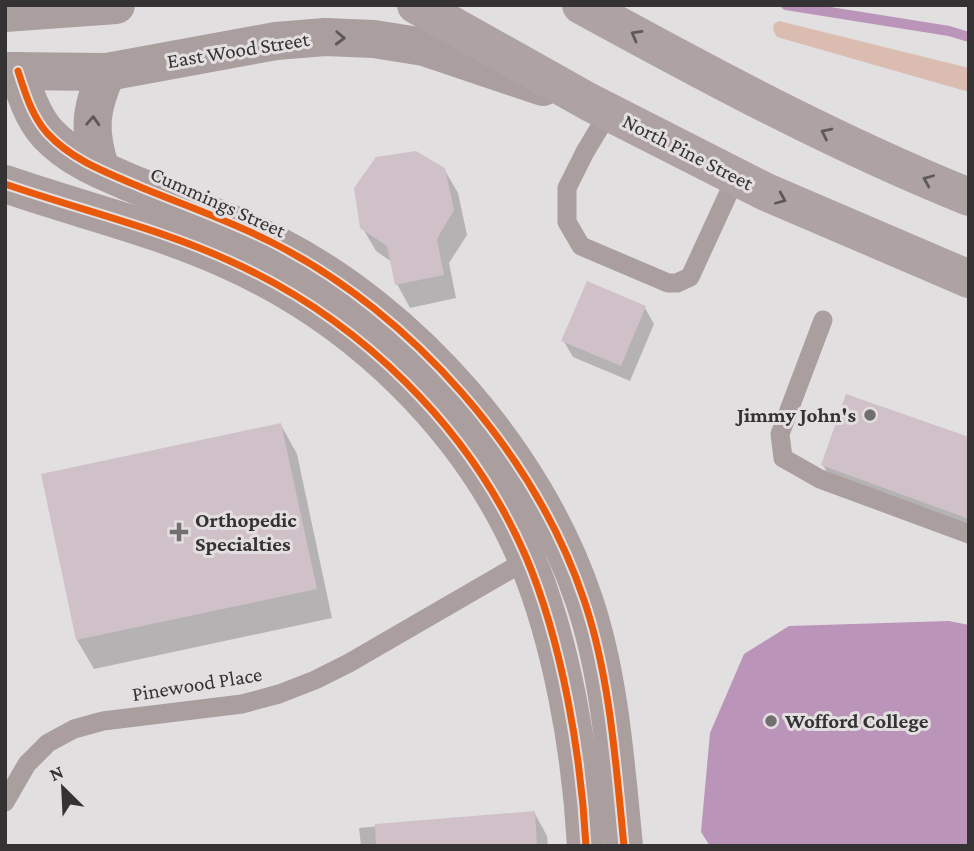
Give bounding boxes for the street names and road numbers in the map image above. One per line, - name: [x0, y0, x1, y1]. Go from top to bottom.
- street label: East Wood Street: [165, 27, 312, 73]
- street label: North Pine Street: [619, 109, 758, 196]
- street label: Cummings Street: [147, 161, 290, 243]
- street label: Pinewood Place: [130, 662, 264, 706]

